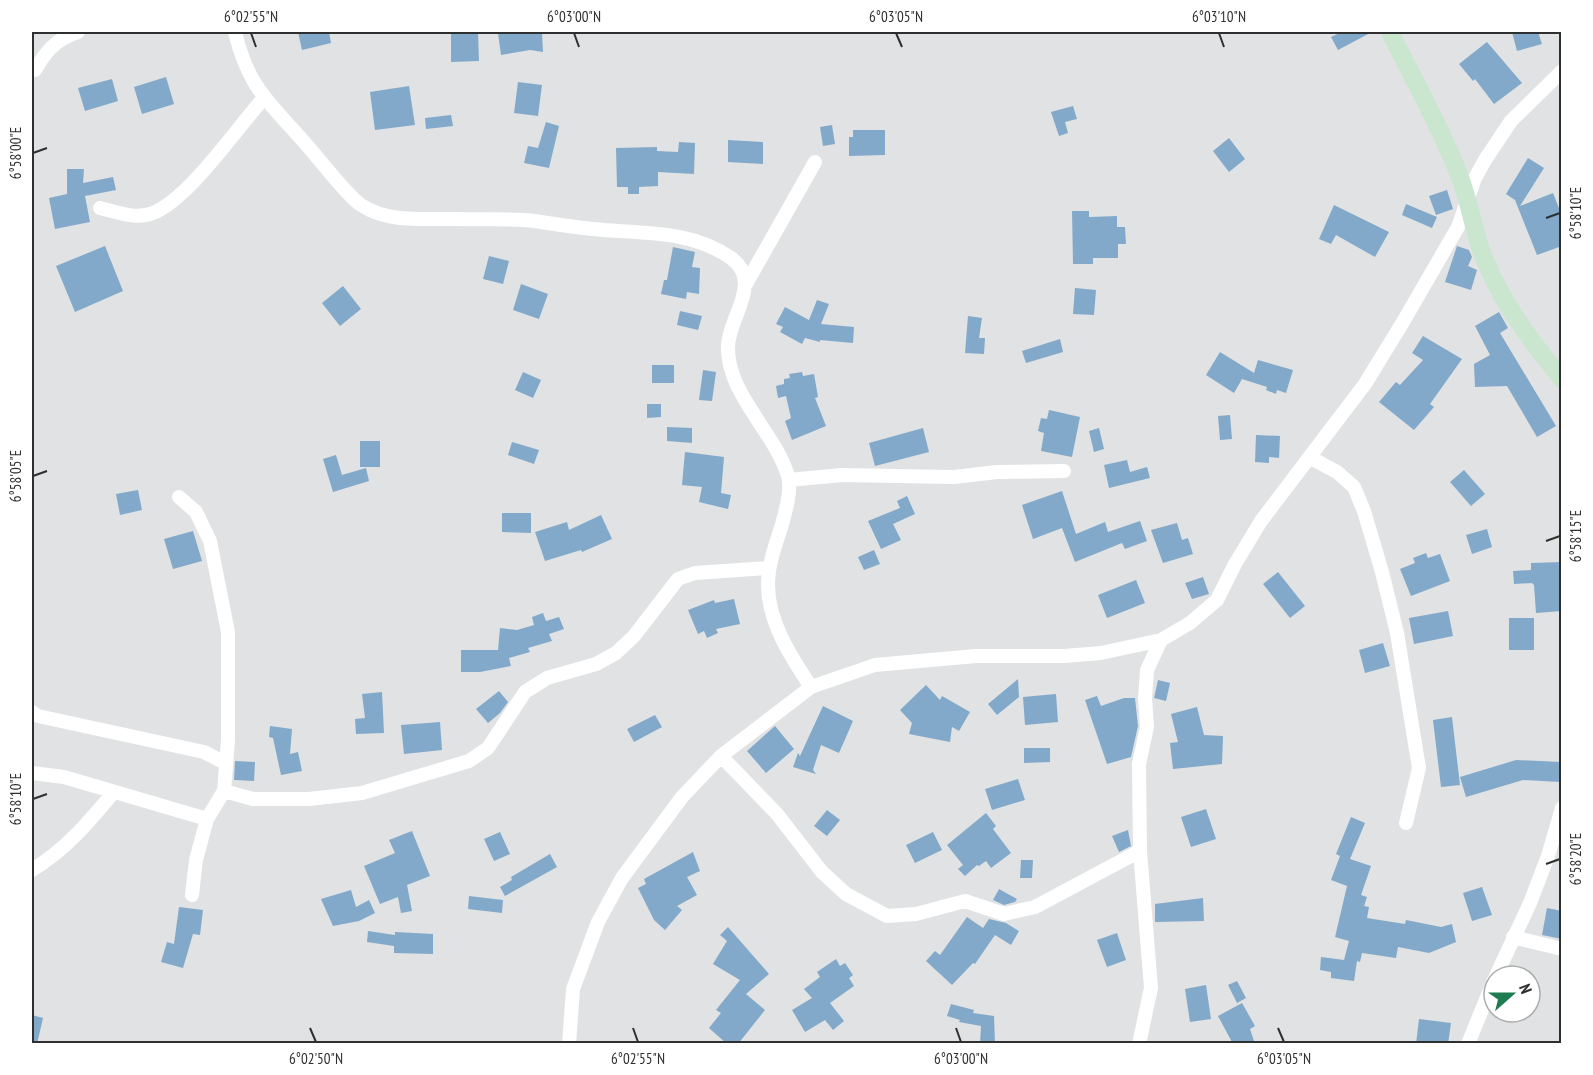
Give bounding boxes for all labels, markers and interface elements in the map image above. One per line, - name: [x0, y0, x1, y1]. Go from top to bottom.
- text: 6°02'55"N: [224, 7, 278, 26]
- text: 6°03'00"N: [547, 7, 601, 26]
- text: 6°03'05"N: [869, 7, 923, 26]
- text: 6°03'10"N: [1192, 7, 1246, 26]
- text: 6°58'00"E: [6, 127, 25, 179]
- text: 6°58'10"E: [1566, 187, 1585, 239]
- text: 6°58'05"E: [6, 450, 25, 502]
- text: 6°58'15"E: [1566, 510, 1585, 562]
- text: 6°58'10"E: [6, 773, 25, 825]
- text: 6°58'20"E: [1566, 833, 1585, 885]
- north arrow: [1482, 964, 1542, 1024]
- text: N: [1515, 981, 1537, 996]
- text: 6°02'50"N: [289, 1049, 343, 1068]
- text: 6°02'55"N: [611, 1049, 665, 1068]
- text: 6°03'00"N: [934, 1049, 988, 1068]
- text: 6°03'05"N: [1257, 1049, 1311, 1068]

